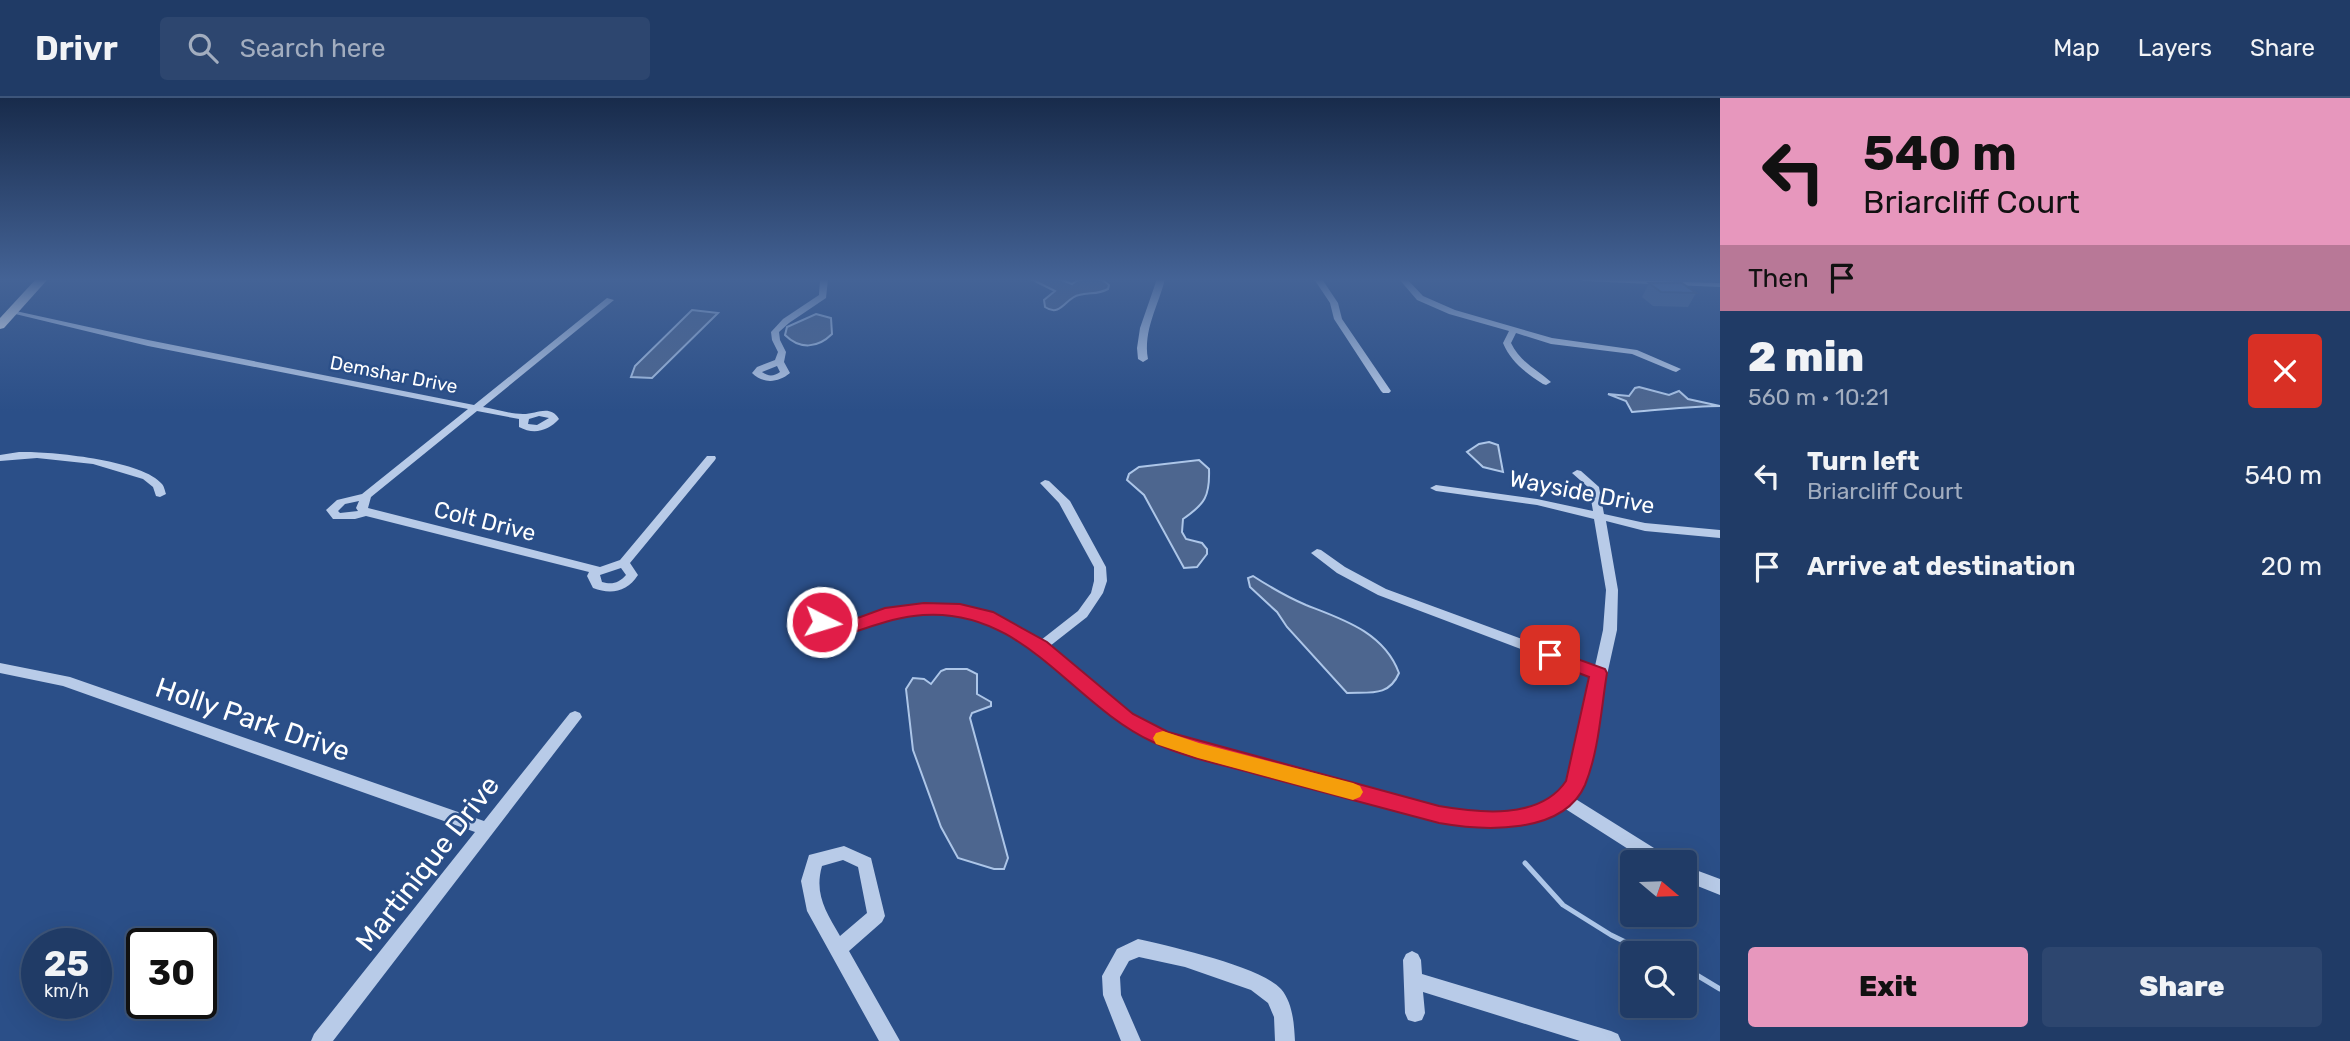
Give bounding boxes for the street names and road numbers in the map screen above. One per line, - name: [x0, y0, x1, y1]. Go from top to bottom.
- street label: Demshar Drive: [328, 351, 460, 398]
- street label: Wayside Drive: [1507, 464, 1657, 520]
- street label: Colt Drive: [431, 495, 539, 547]
- street label: Holly Park Drive: [151, 671, 354, 768]
- street label: Martinique Drive: [349, 769, 506, 957]

